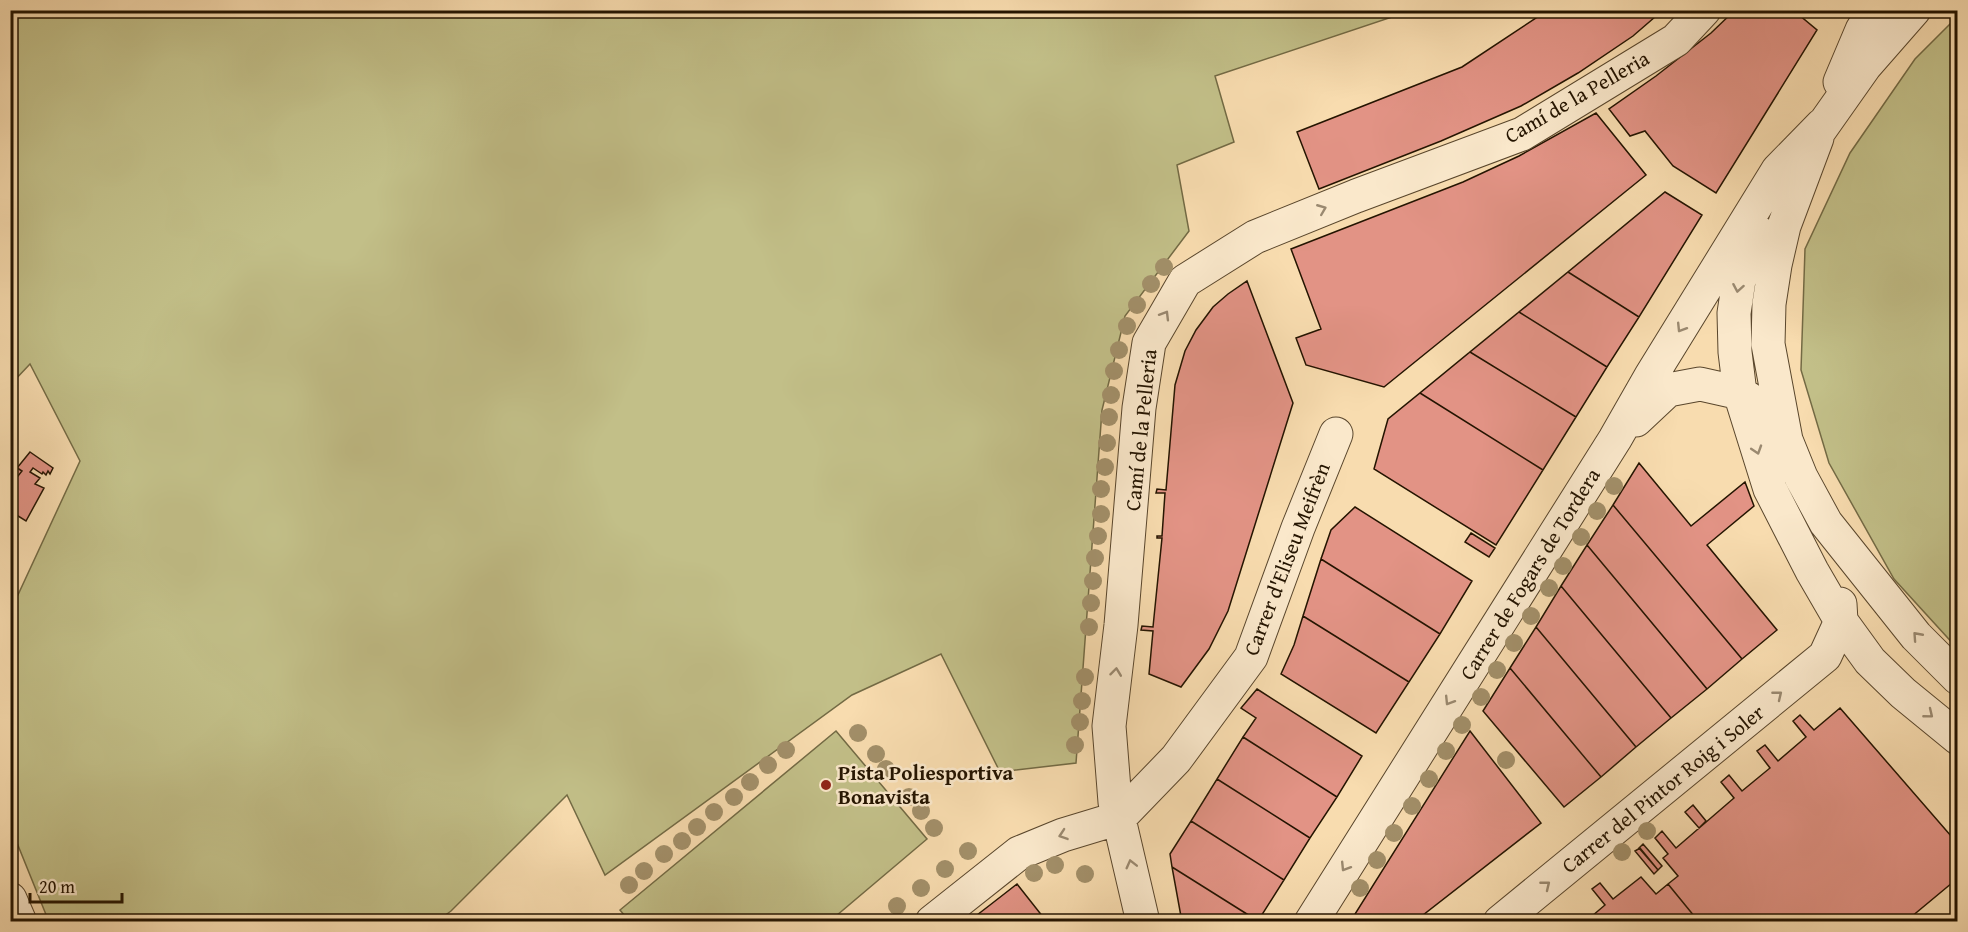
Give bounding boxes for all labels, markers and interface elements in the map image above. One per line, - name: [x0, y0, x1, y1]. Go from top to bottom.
- street label: Camí de la Pelleria: [1499, 43, 1655, 151]
- one-way arrow: [1316, 204, 1327, 216]
- one-way arrow: [1732, 283, 1745, 293]
- one-way arrow: [1158, 311, 1169, 321]
- one-way arrow: [1676, 322, 1688, 332]
- street label: Camí de la Pelleria: [1117, 347, 1164, 512]
- one-way arrow: [1750, 444, 1762, 454]
- street label: Carrer d'Eliseu Meifrèn: [1235, 458, 1338, 660]
- street label: Carrer de Fogars de Tordera: [1452, 462, 1608, 686]
- one-way arrow: [1913, 632, 1924, 643]
- one-way arrow: [1109, 667, 1121, 677]
- one-way arrow: [1771, 691, 1782, 702]
- one-way arrow: [1445, 695, 1456, 706]
- street label: Carrer del Pintor Roig i Soler: [1555, 697, 1771, 880]
- one-way arrow: [1922, 706, 1933, 717]
- place label: Pista Poliesportiva Bonavista: [838, 757, 1013, 812]
- marker: Pista Poliesportiva Bonavista: [819, 778, 833, 792]
- one-way arrow: [1058, 828, 1069, 841]
- one-way arrow: [1125, 860, 1138, 870]
- one-way arrow: [1341, 861, 1353, 871]
- scale bar: [30, 866, 122, 904]
- text: 20 m: [39, 873, 75, 900]
- one-way arrow: [1539, 881, 1550, 892]

